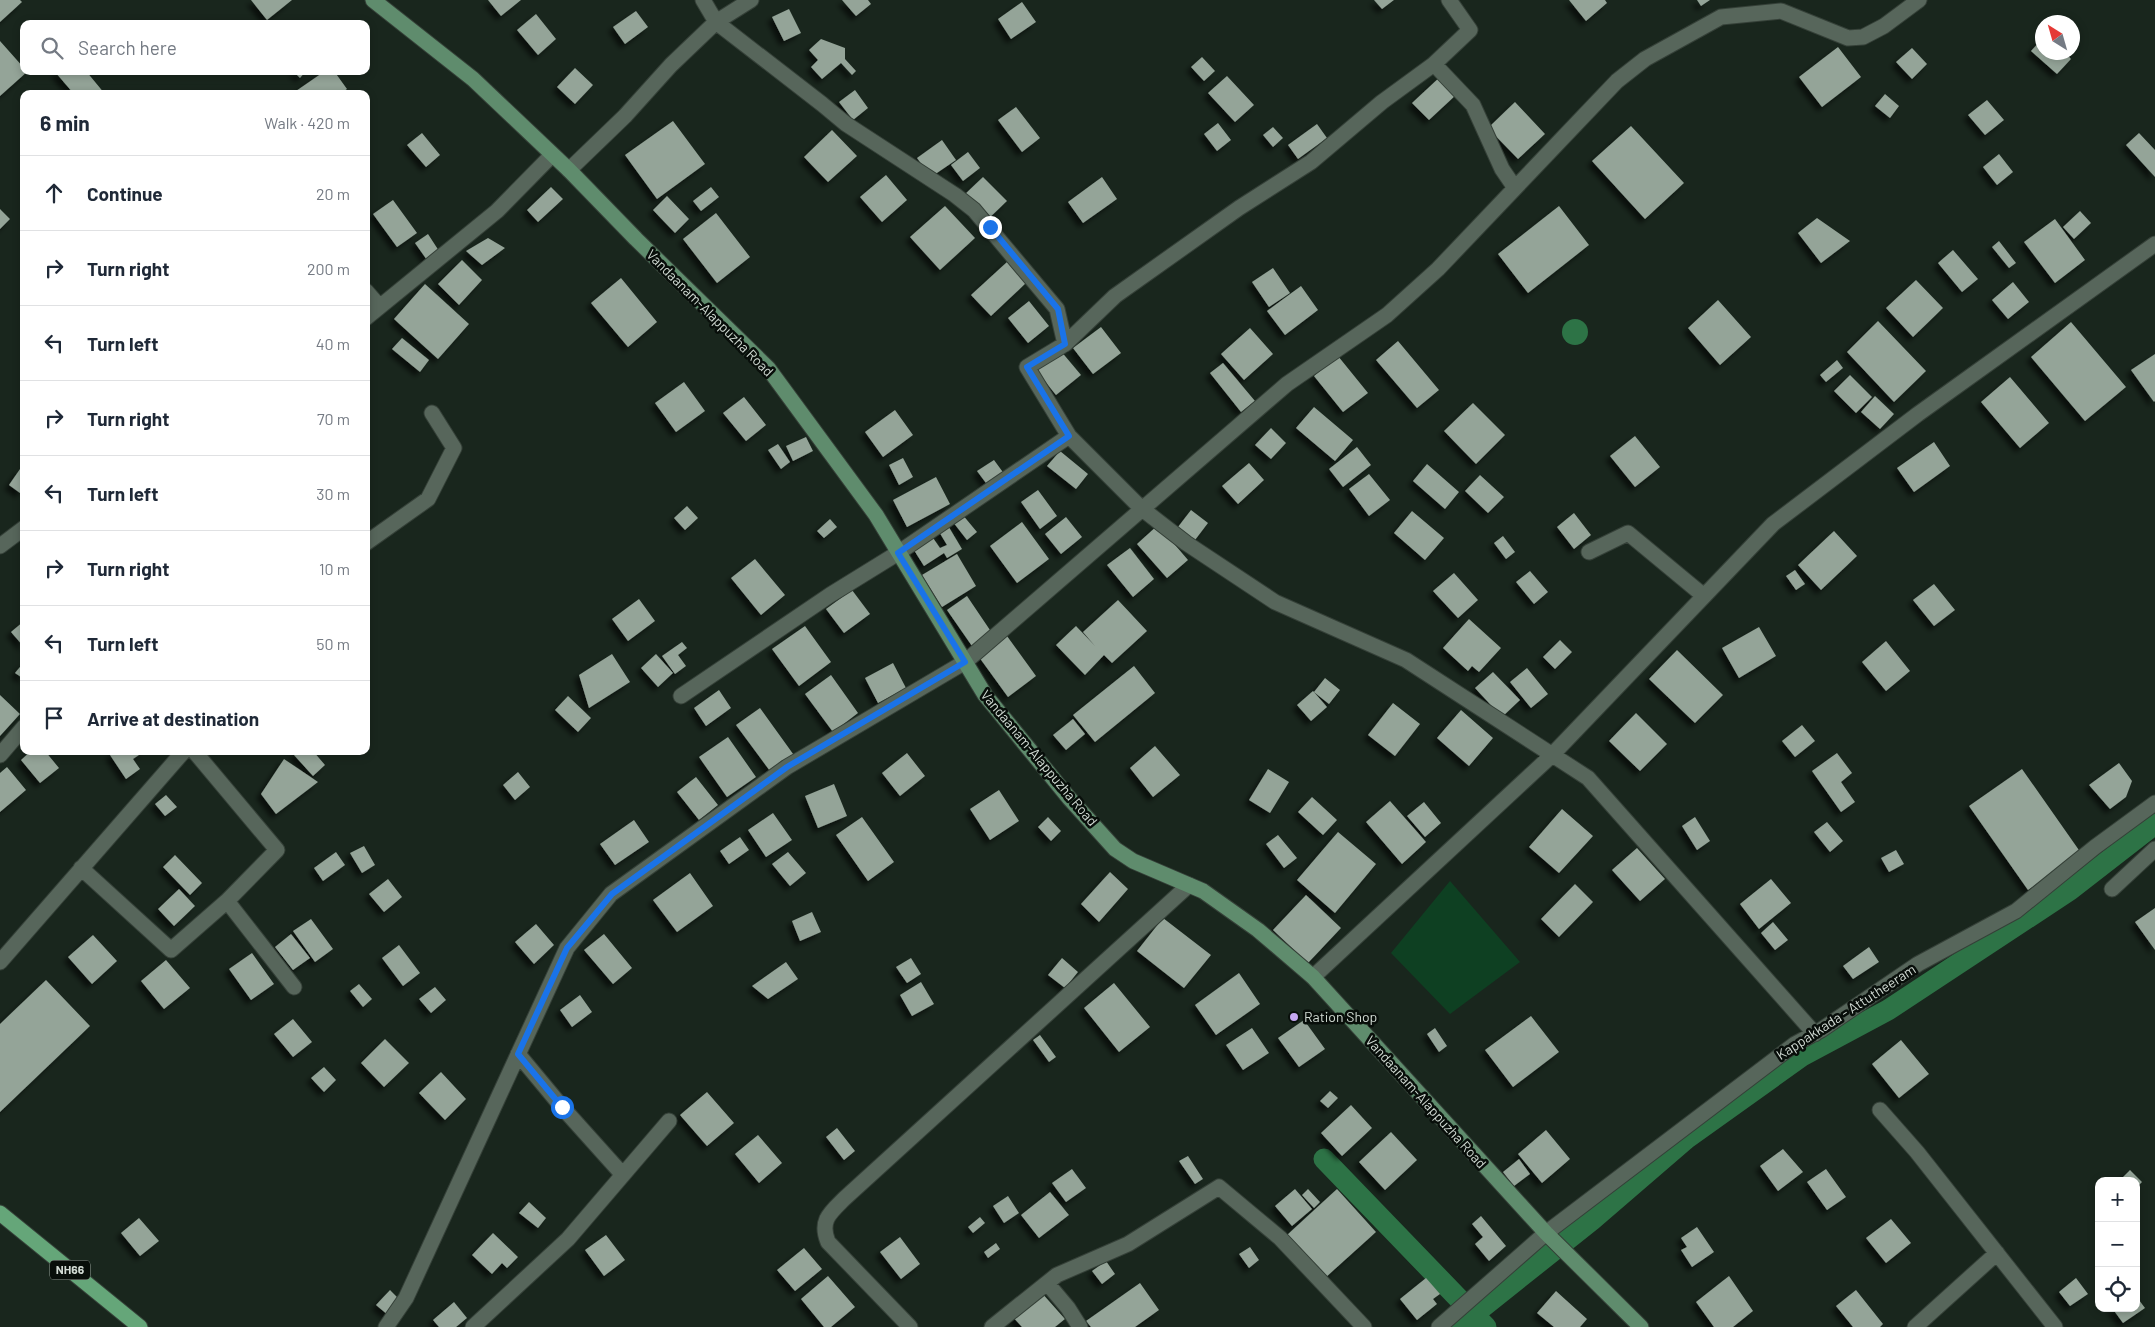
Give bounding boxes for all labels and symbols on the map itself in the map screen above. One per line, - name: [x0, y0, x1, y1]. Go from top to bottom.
- north arrow: [2035, 15, 2080, 60]
- route end: [979, 216, 1002, 239]
- street label: Vandaanam-Alappuzha Road: [643, 246, 777, 380]
- street label: Vandaanam-Alappuzha Road: [977, 686, 1101, 829]
- street label: Kappakkada - Attutheeram: [1773, 960, 1919, 1063]
- place label: Ration Shop: [1304, 1008, 1377, 1025]
- marker: Ration Shop: [1288, 1011, 1300, 1023]
- street label: Vandaanam-Alappuzha Road: [1362, 1032, 1490, 1171]
- route start: [551, 1096, 574, 1119]
- road number: NH66: [50, 1260, 90, 1280]

